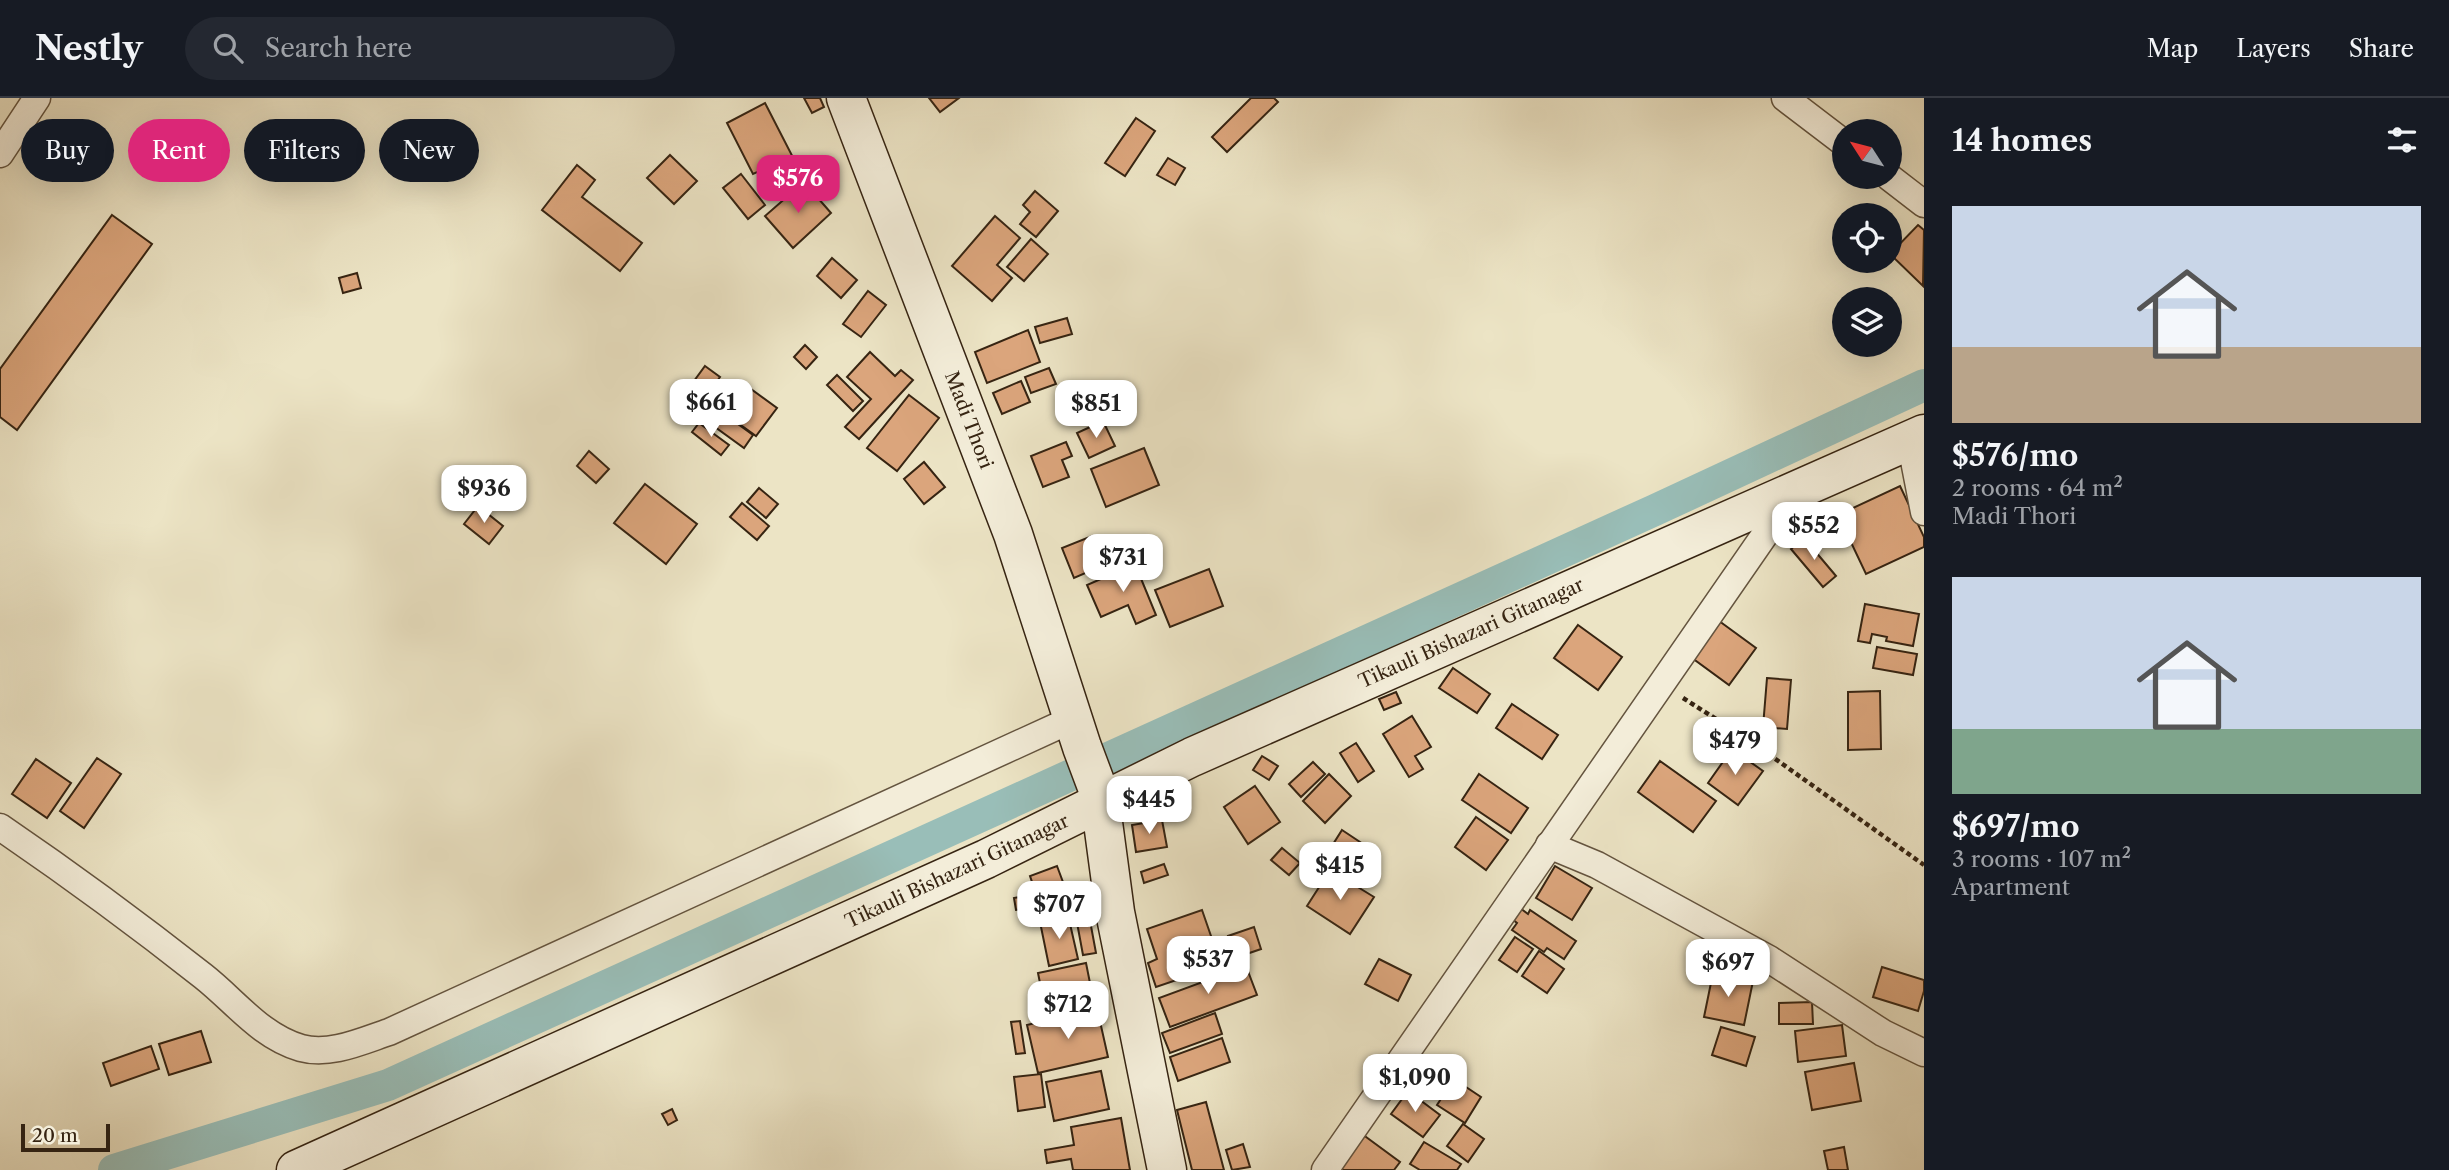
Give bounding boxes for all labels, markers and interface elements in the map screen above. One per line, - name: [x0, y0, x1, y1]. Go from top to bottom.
- search box: [185, 17, 675, 80]
- text: Nestly: [35, 28, 143, 69]
- icon: search: [209, 29, 247, 67]
- text: Search here: [265, 32, 412, 64]
- text: Map: [2147, 34, 2198, 63]
- text: Layers: [2236, 34, 2311, 63]
- text: Share: [2349, 34, 2414, 63]
- chip: Buy: [21, 119, 114, 182]
- chip: Rent: [128, 119, 230, 182]
- chip: Filters: [244, 119, 365, 182]
- chip: New: [379, 119, 479, 182]
- north arrow: [1832, 119, 1902, 189]
- map controls: [1832, 119, 1902, 357]
- icon: filters: [2383, 121, 2421, 159]
- text: 14 homes: [1952, 122, 2092, 159]
- pin: $576: [757, 156, 839, 215]
- text: $576: [773, 164, 823, 192]
- button: locate: [1832, 203, 1902, 273]
- icon: home: [2124, 251, 2250, 377]
- button: layers: [1832, 287, 1902, 357]
- street label: Madi Thori: [940, 368, 998, 472]
- pin: $661: [670, 380, 752, 439]
- pin: $851: [1055, 380, 1137, 440]
- text: $661: [686, 388, 736, 416]
- text: $851: [1071, 389, 1121, 417]
- text: $576/mo: [1952, 437, 2078, 474]
- pin: $936: [443, 466, 525, 525]
- text: $936: [457, 474, 511, 502]
- text: 2 rooms · 64 m²: [1952, 474, 2123, 502]
- text: Madi Thori: [1952, 502, 2076, 530]
- pin: $552: [1773, 503, 1855, 562]
- text: $552: [1788, 511, 1840, 539]
- pin: $731: [1082, 534, 1164, 594]
- text: $731: [1099, 543, 1147, 571]
- street label: Tikauli Bishazari Gitanagar: [1355, 573, 1587, 693]
- icon: home: [2124, 622, 2250, 748]
- pin: $479: [1694, 718, 1776, 777]
- text: $479: [1709, 726, 1761, 754]
- pin: $445: [1108, 776, 1190, 836]
- text: $445: [1123, 785, 1175, 813]
- text: $697/mo: [1952, 808, 2079, 845]
- street label: Tikauli Bishazari Gitanagar: [842, 809, 1072, 933]
- pin: $415: [1299, 842, 1381, 902]
- text: 3 rooms · 107 m²: [1952, 845, 2131, 873]
- text: $415: [1315, 851, 1365, 879]
- text: Apartment: [1952, 873, 2070, 901]
- pin: $707: [1018, 882, 1100, 941]
- text: $707: [1033, 890, 1085, 918]
- pin: $537: [1167, 936, 1249, 996]
- pin: $697: [1687, 940, 1769, 999]
- text: $537: [1183, 945, 1233, 973]
- text: $697: [1702, 948, 1754, 976]
- pin: $712: [1027, 982, 1109, 1041]
- text: $712: [1044, 990, 1092, 1018]
- pin: $1,090: [1358, 1054, 1472, 1114]
- text: $1,090: [1379, 1063, 1451, 1091]
- scale bar: [21, 1121, 110, 1153]
- text: 20 m: [32, 1124, 78, 1147]

